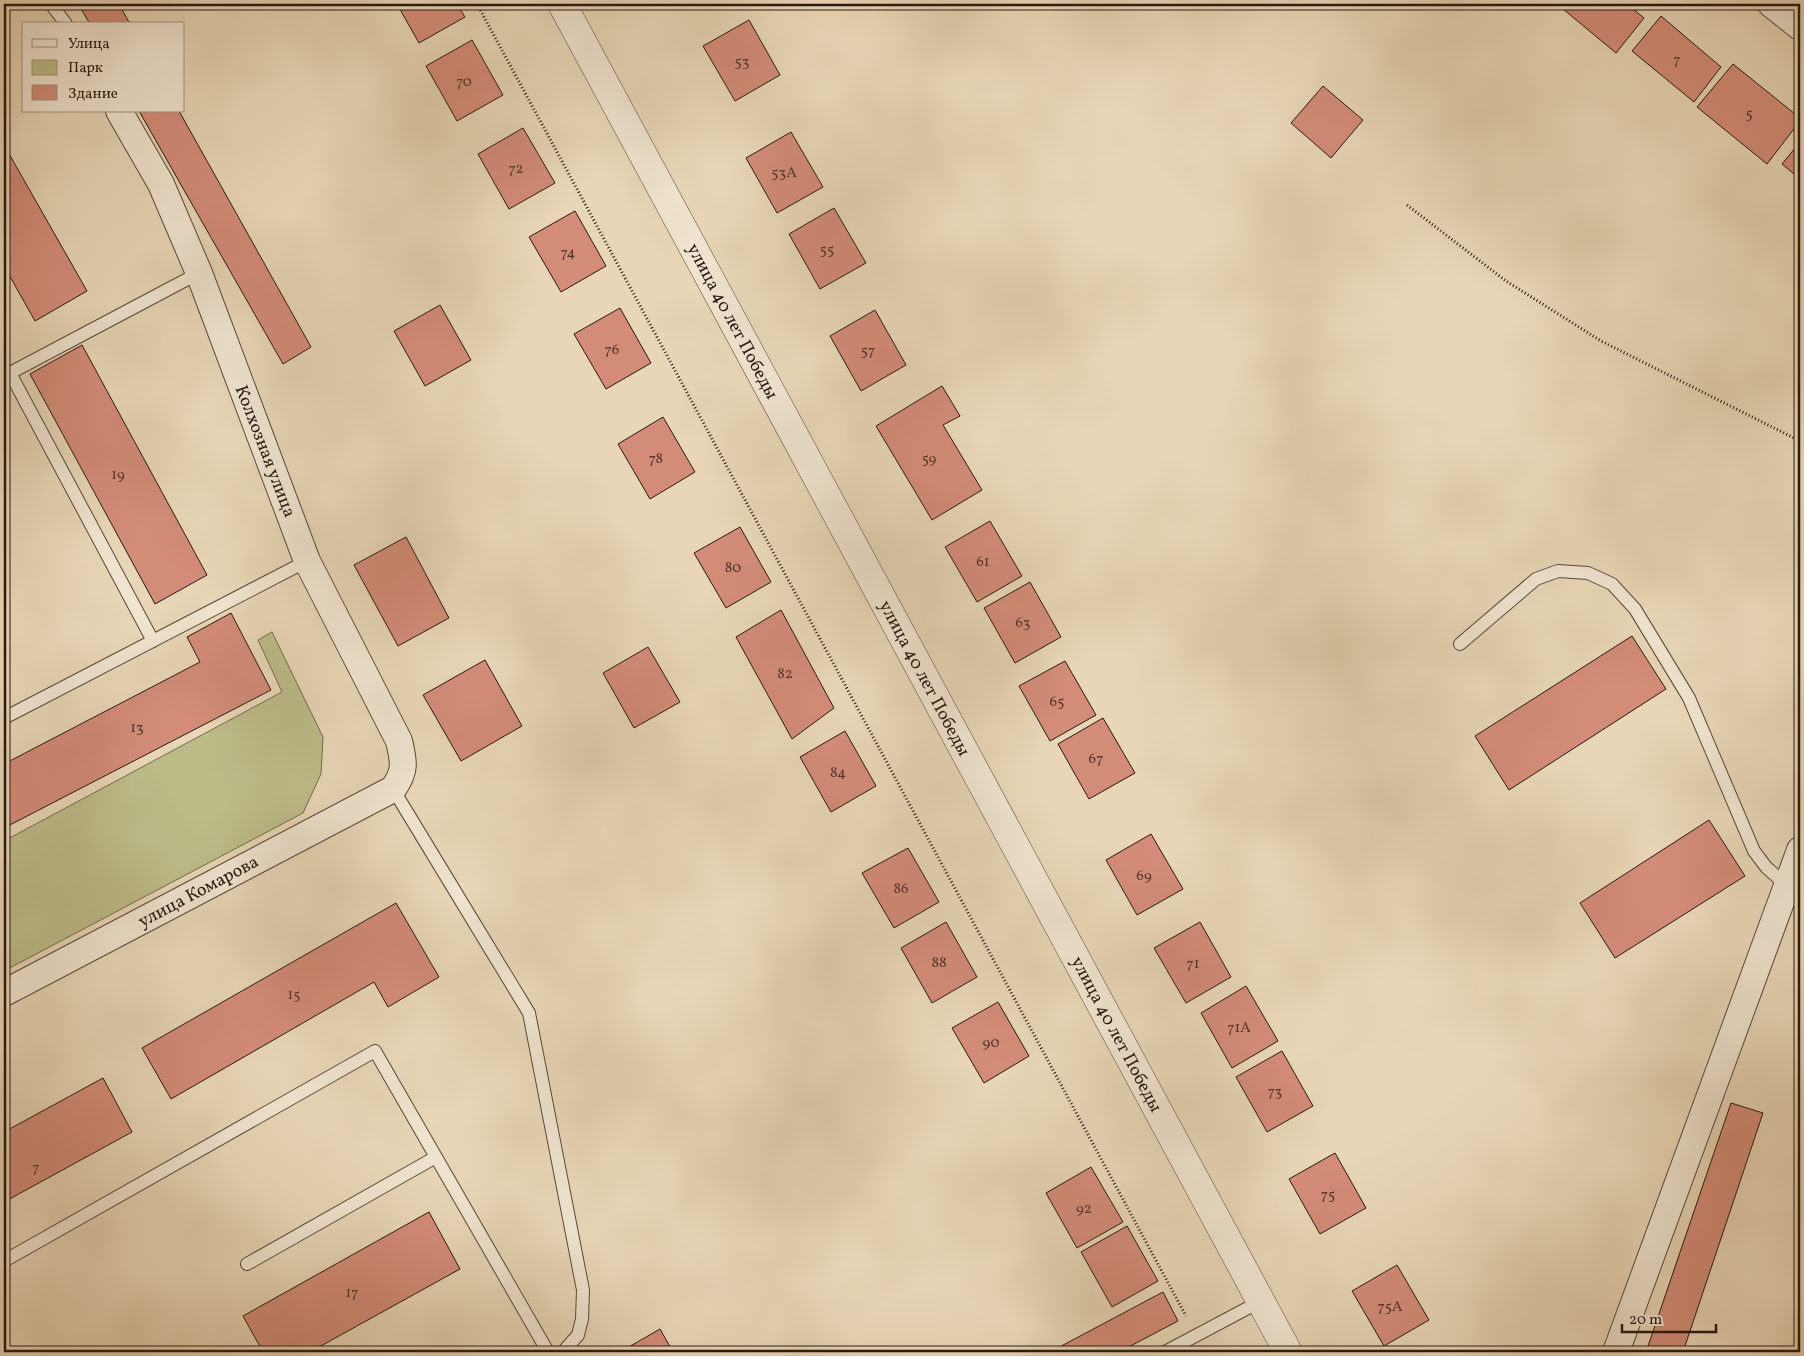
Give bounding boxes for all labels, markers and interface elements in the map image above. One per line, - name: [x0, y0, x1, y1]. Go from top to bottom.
- legend: [22, 22, 185, 112]
- text: Улица: [68, 34, 110, 55]
- house number: 7: [1673, 50, 1681, 71]
- house number: 53: [735, 52, 749, 73]
- text: Парк: [68, 58, 103, 79]
- house number: 70: [456, 72, 472, 93]
- text: Здание: [68, 84, 118, 105]
- house number: 5: [1745, 104, 1753, 125]
- house number: 72: [508, 159, 524, 180]
- house number: 53А: [771, 163, 797, 184]
- street label: улица 40 лет Победы: [680, 239, 784, 404]
- house number: 55: [820, 240, 834, 261]
- house number: 74: [561, 243, 575, 264]
- house number: 76: [605, 340, 619, 361]
- house number: 57: [861, 341, 875, 362]
- street label: Колхозная улица: [228, 382, 301, 521]
- house number: 78: [649, 449, 663, 470]
- house number: 59: [922, 449, 937, 470]
- house number: 19: [111, 465, 125, 486]
- house number: 61: [976, 552, 990, 573]
- house number: 80: [725, 558, 741, 579]
- street label: улица 40 лет Победы: [872, 596, 976, 761]
- house number: 63: [1015, 613, 1031, 634]
- house number: 82: [777, 664, 793, 685]
- house number: 65: [1050, 692, 1064, 713]
- house number: 13: [130, 718, 144, 739]
- house number: 67: [1089, 749, 1103, 770]
- house number: 84: [830, 763, 846, 784]
- street label: улица Комарова: [134, 850, 263, 935]
- house number: 69: [1136, 866, 1152, 887]
- house number: 86: [893, 879, 909, 900]
- street label: улица 40 лет Победы: [1064, 952, 1168, 1117]
- house number: 88: [931, 953, 947, 974]
- house number: 71: [1186, 954, 1200, 975]
- house number: 15: [287, 985, 301, 1006]
- house number: 71А: [1227, 1018, 1251, 1039]
- house number: 90: [982, 1033, 1000, 1054]
- house number: 73: [1268, 1082, 1282, 1103]
- house number: 7: [32, 1158, 40, 1179]
- house number: 75: [1321, 1185, 1335, 1206]
- house number: 92: [1076, 1199, 1092, 1220]
- house number: 17: [345, 1283, 359, 1304]
- house number: 75А: [1377, 1297, 1403, 1318]
- scale bar: [1622, 1301, 1715, 1333]
- text: 20 m: [1629, 1310, 1662, 1331]

